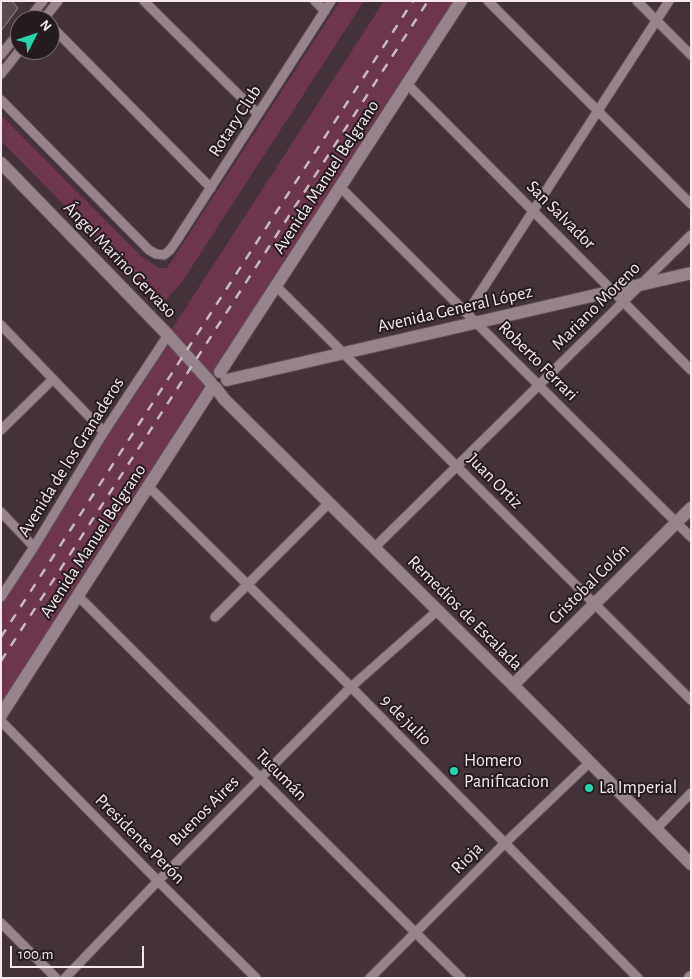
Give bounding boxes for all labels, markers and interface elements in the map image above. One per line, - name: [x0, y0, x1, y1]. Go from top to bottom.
- north arrow: [10, 10, 60, 60]
- text: N: [37, 18, 54, 34]
- street label: Rotary Club: [204, 81, 266, 161]
- street label: Avenida Manuel Belgrano: [268, 96, 384, 258]
- street label: San Salvador: [522, 176, 600, 254]
- street label: Ángel Marino Gervaso: [59, 197, 181, 323]
- street label: Mariano Moreno: [547, 257, 645, 355]
- street label: Avenida General López: [375, 281, 535, 337]
- street label: Roberto Ferrari: [494, 317, 582, 405]
- street label: Avenida de los Granaderos: [13, 373, 129, 541]
- street label: Juan Ortiz: [463, 449, 527, 513]
- street label: Avenida Manuel Belgrano: [35, 460, 151, 622]
- street label: Cristobal Colón: [544, 539, 634, 629]
- street label: Remedios de Escalada: [403, 551, 527, 675]
- street label: 9 de julio: [376, 690, 436, 750]
- street label: Tucumán: [251, 745, 311, 805]
- place label: Homero Panificacion: [464, 750, 549, 792]
- marker: Homero Panificacion: [448, 765, 460, 777]
- street label: Buenos Aires: [164, 771, 244, 851]
- place label: La Imperial: [599, 777, 677, 799]
- marker: La Imperial: [583, 782, 595, 794]
- street label: Presidente Perón: [90, 789, 190, 889]
- street label: Rioja: [447, 838, 487, 878]
- scale bar: [12, 936, 146, 968]
- text: 100 m: [18, 947, 53, 962]

